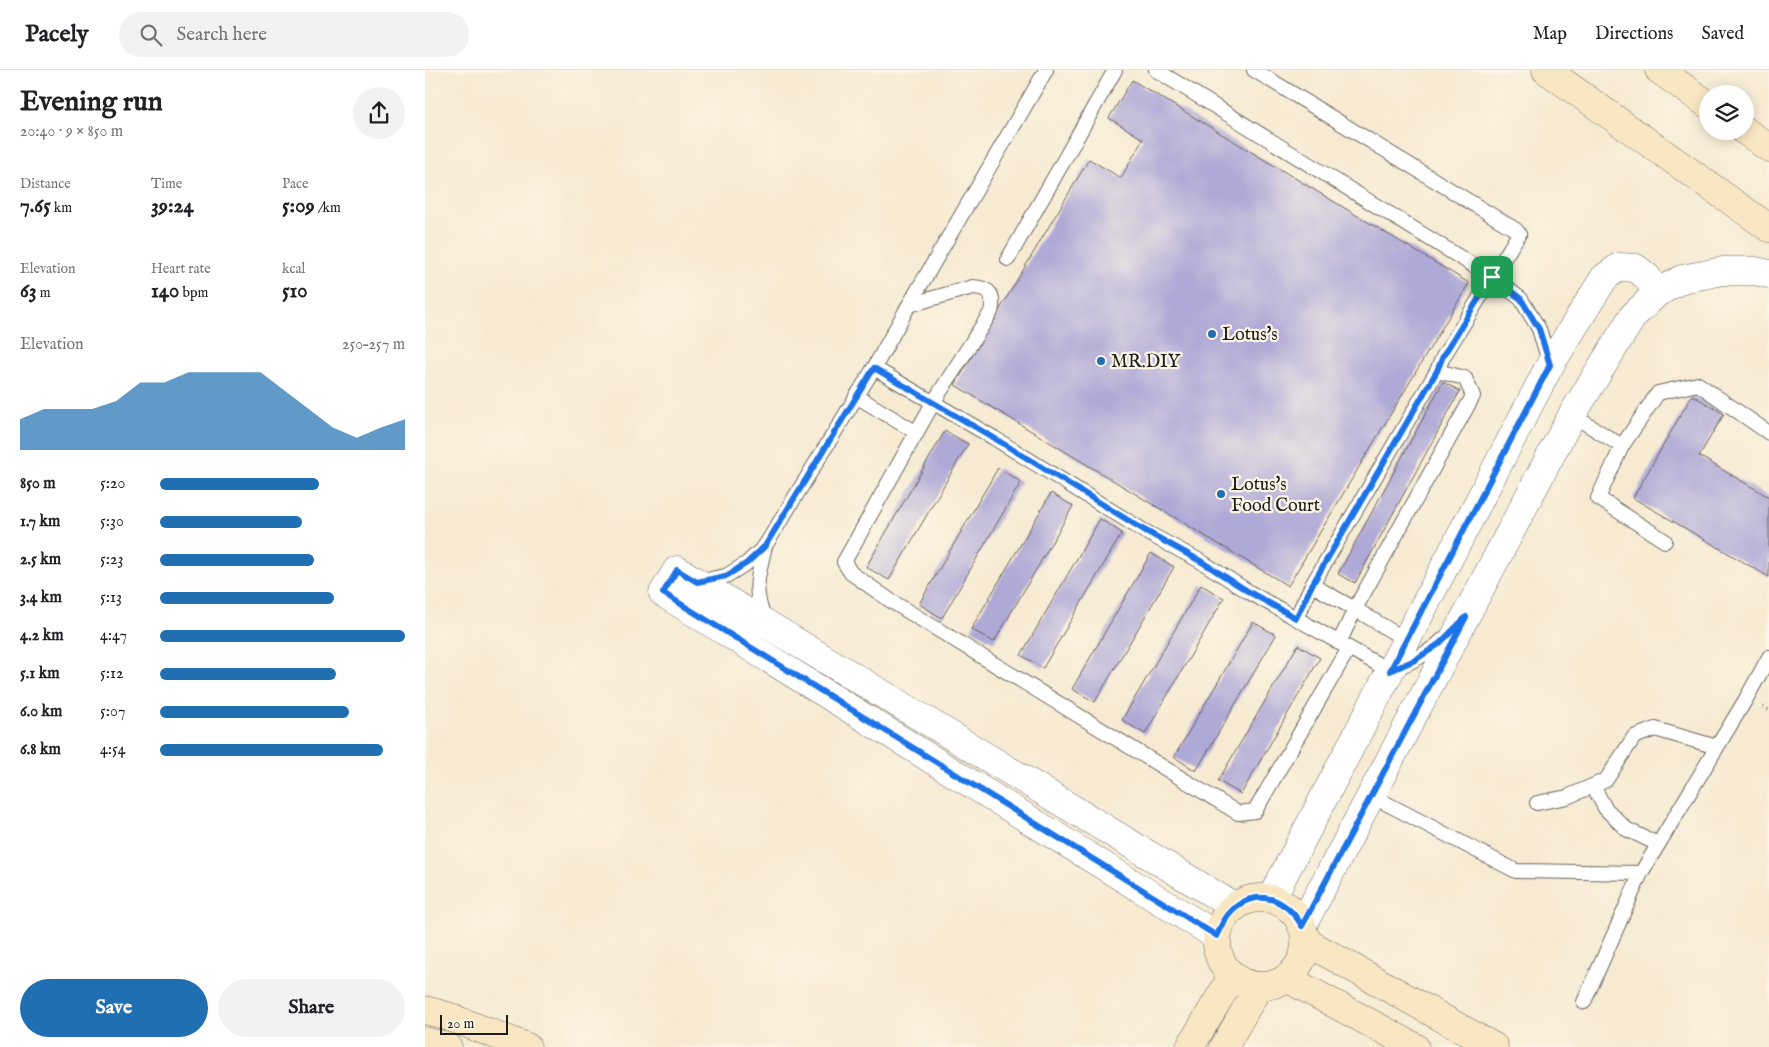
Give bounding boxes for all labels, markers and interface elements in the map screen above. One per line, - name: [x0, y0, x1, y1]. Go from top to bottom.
- search box: [119, 12, 469, 57]
- text: Pacely: [25, 19, 89, 50]
- icon: search: [137, 21, 165, 49]
- text: Search here: [177, 23, 267, 47]
- text: Map: [1533, 23, 1567, 46]
- text: Directions: [1595, 23, 1673, 46]
- text: Saved: [1701, 23, 1744, 46]
- text: Evening run: [20, 85, 163, 120]
- map controls: [1699, 85, 1754, 140]
- button: layers: [1699, 85, 1754, 140]
- button: share: [353, 87, 405, 139]
- text: 20:40 · 9 × 850 m: [20, 122, 123, 142]
- text: Distance: [20, 175, 71, 193]
- text: Time: [151, 175, 182, 193]
- text: Pace: [282, 175, 309, 193]
- text: 7.65: [20, 193, 51, 220]
- text: 39:24: [151, 193, 194, 220]
- text: 5:09: [282, 193, 315, 220]
- text: km: [51, 199, 72, 217]
- text: /km: [315, 199, 341, 217]
- pin: [1471, 256, 1513, 298]
- text: Elevation: [20, 260, 76, 278]
- text: Heart rate: [151, 260, 211, 278]
- text: kcal: [282, 260, 305, 278]
- icon: arrive: [1478, 263, 1506, 291]
- text: 63: [20, 278, 37, 305]
- text: 140: [151, 278, 179, 305]
- text: 510: [282, 278, 308, 305]
- text: m: [37, 284, 51, 302]
- text: bpm: [179, 284, 208, 302]
- place label: Lotus's: [1222, 324, 1278, 347]
- marker: Lotus's: [1206, 328, 1218, 340]
- text: Elevation: [20, 335, 83, 355]
- text: 250–257 m: [342, 335, 405, 355]
- place label: MR.DIY: [1111, 351, 1181, 374]
- marker: MR.DIY: [1095, 355, 1107, 367]
- text: 850 m: [20, 474, 56, 494]
- text: 5:20: [100, 474, 125, 494]
- place label: Lotus's Food Court: [1231, 474, 1320, 518]
- marker: Lotus's Food Court: [1215, 488, 1227, 500]
- text: 1.7 km: [20, 512, 60, 532]
- text: 5:30: [100, 512, 124, 532]
- text: 2.5 km: [20, 550, 61, 570]
- text: 5:23: [100, 550, 124, 570]
- text: 3.4 km: [20, 588, 62, 608]
- text: 5:13: [100, 588, 122, 608]
- text: 4.2 km: [20, 626, 64, 646]
- text: 4:47: [100, 626, 127, 646]
- text: 5.1 km: [20, 664, 60, 684]
- text: 5:12: [100, 664, 123, 684]
- text: 6.0 km: [20, 702, 62, 722]
- text: 5:07: [100, 702, 125, 722]
- text: 6.8 km: [20, 740, 61, 760]
- text: 4:54: [100, 740, 126, 760]
- button: Save: [20, 979, 208, 1037]
- button: Share: [218, 979, 405, 1037]
- scale bar: [440, 1012, 507, 1035]
- text: 20 m: [447, 1015, 474, 1033]

